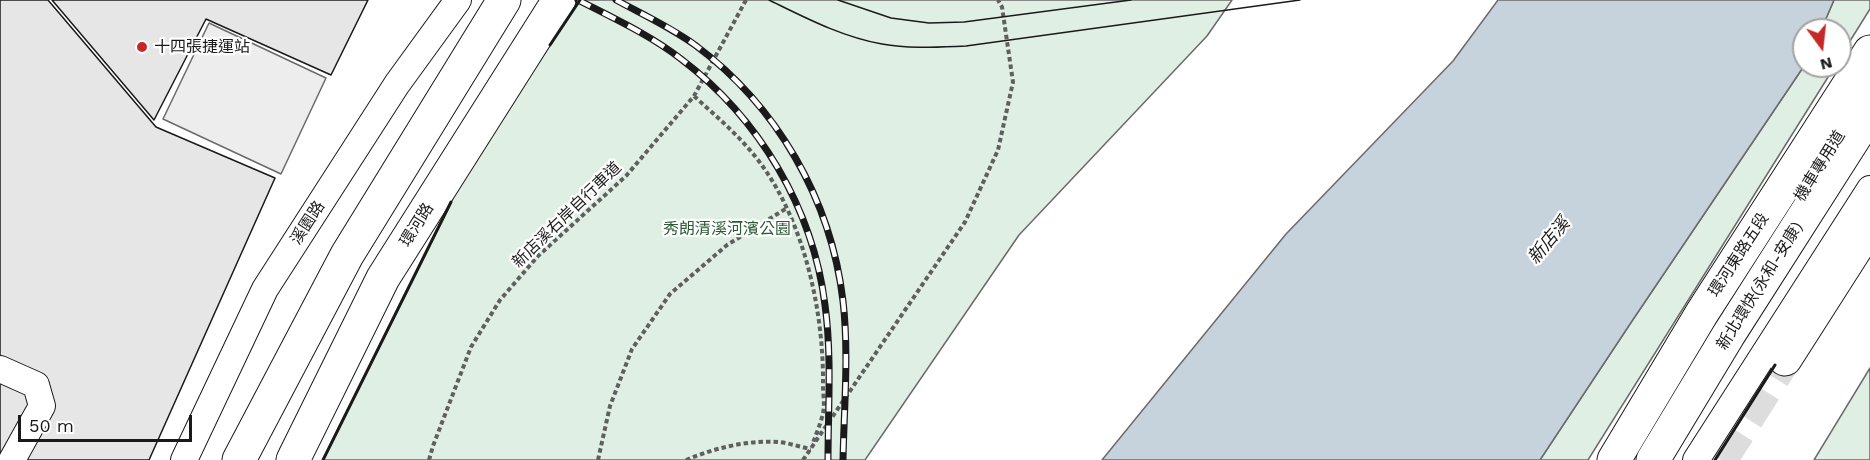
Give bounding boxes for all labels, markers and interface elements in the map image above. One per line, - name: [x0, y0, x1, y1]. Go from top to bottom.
- north arrow: [1792, 18, 1852, 78]
- place label: 十四張捷運站: [154, 37, 250, 57]
- marker: 十四張捷運站: [135, 40, 149, 54]
- text: N: [1818, 53, 1834, 75]
- street label: 機車專用道: [1791, 127, 1849, 205]
- street label: 新店溪右岸自行車道: [509, 158, 625, 272]
- street label: 溪園路: [287, 198, 329, 248]
- street label: 環河路: [396, 200, 438, 250]
- street label: 環河東路五段: [1705, 210, 1773, 300]
- water label: 新店溪: [1523, 213, 1575, 269]
- street label: 新北環快(永和-安康): [1713, 218, 1807, 354]
- park label: 秀朗清溪河濱公園: [663, 219, 791, 239]
- scale bar: [21, 403, 195, 441]
- text: 50 m: [29, 415, 74, 436]

